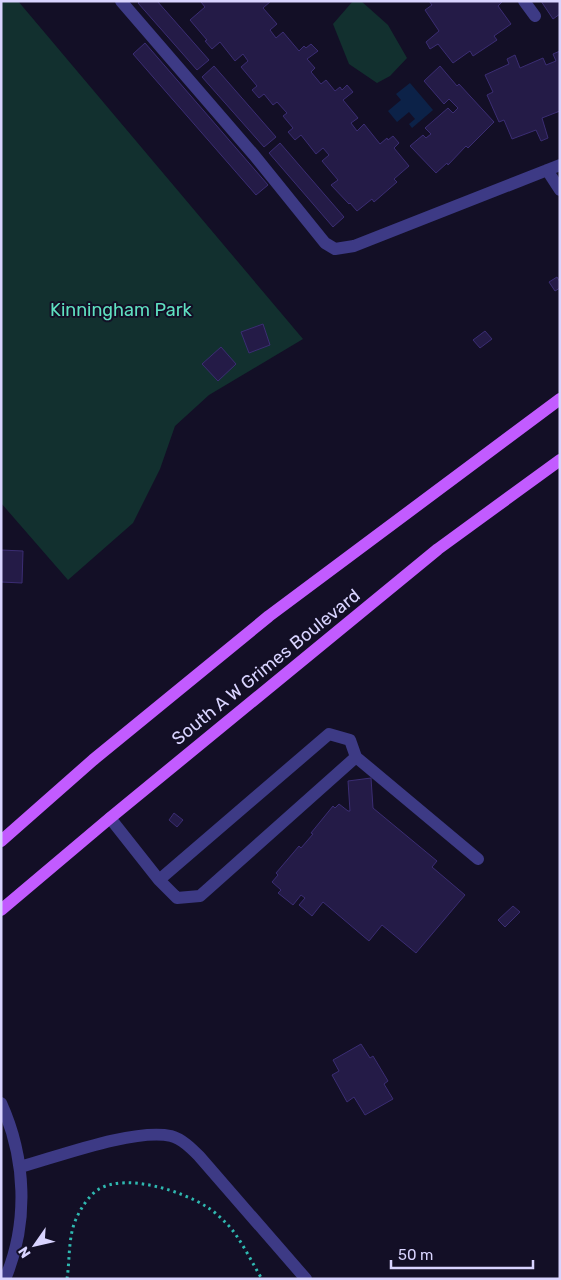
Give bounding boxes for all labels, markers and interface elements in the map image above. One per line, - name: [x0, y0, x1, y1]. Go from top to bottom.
- park label: Kinningham Park: [50, 299, 193, 321]
- street label: South A W Grimes Boulevard: [167, 584, 365, 750]
- north arrow: [10, 1220, 60, 1270]
- scale bar: [391, 1238, 534, 1270]
- text: N: [15, 1243, 35, 1261]
- text: 50 m: [398, 1246, 433, 1264]

